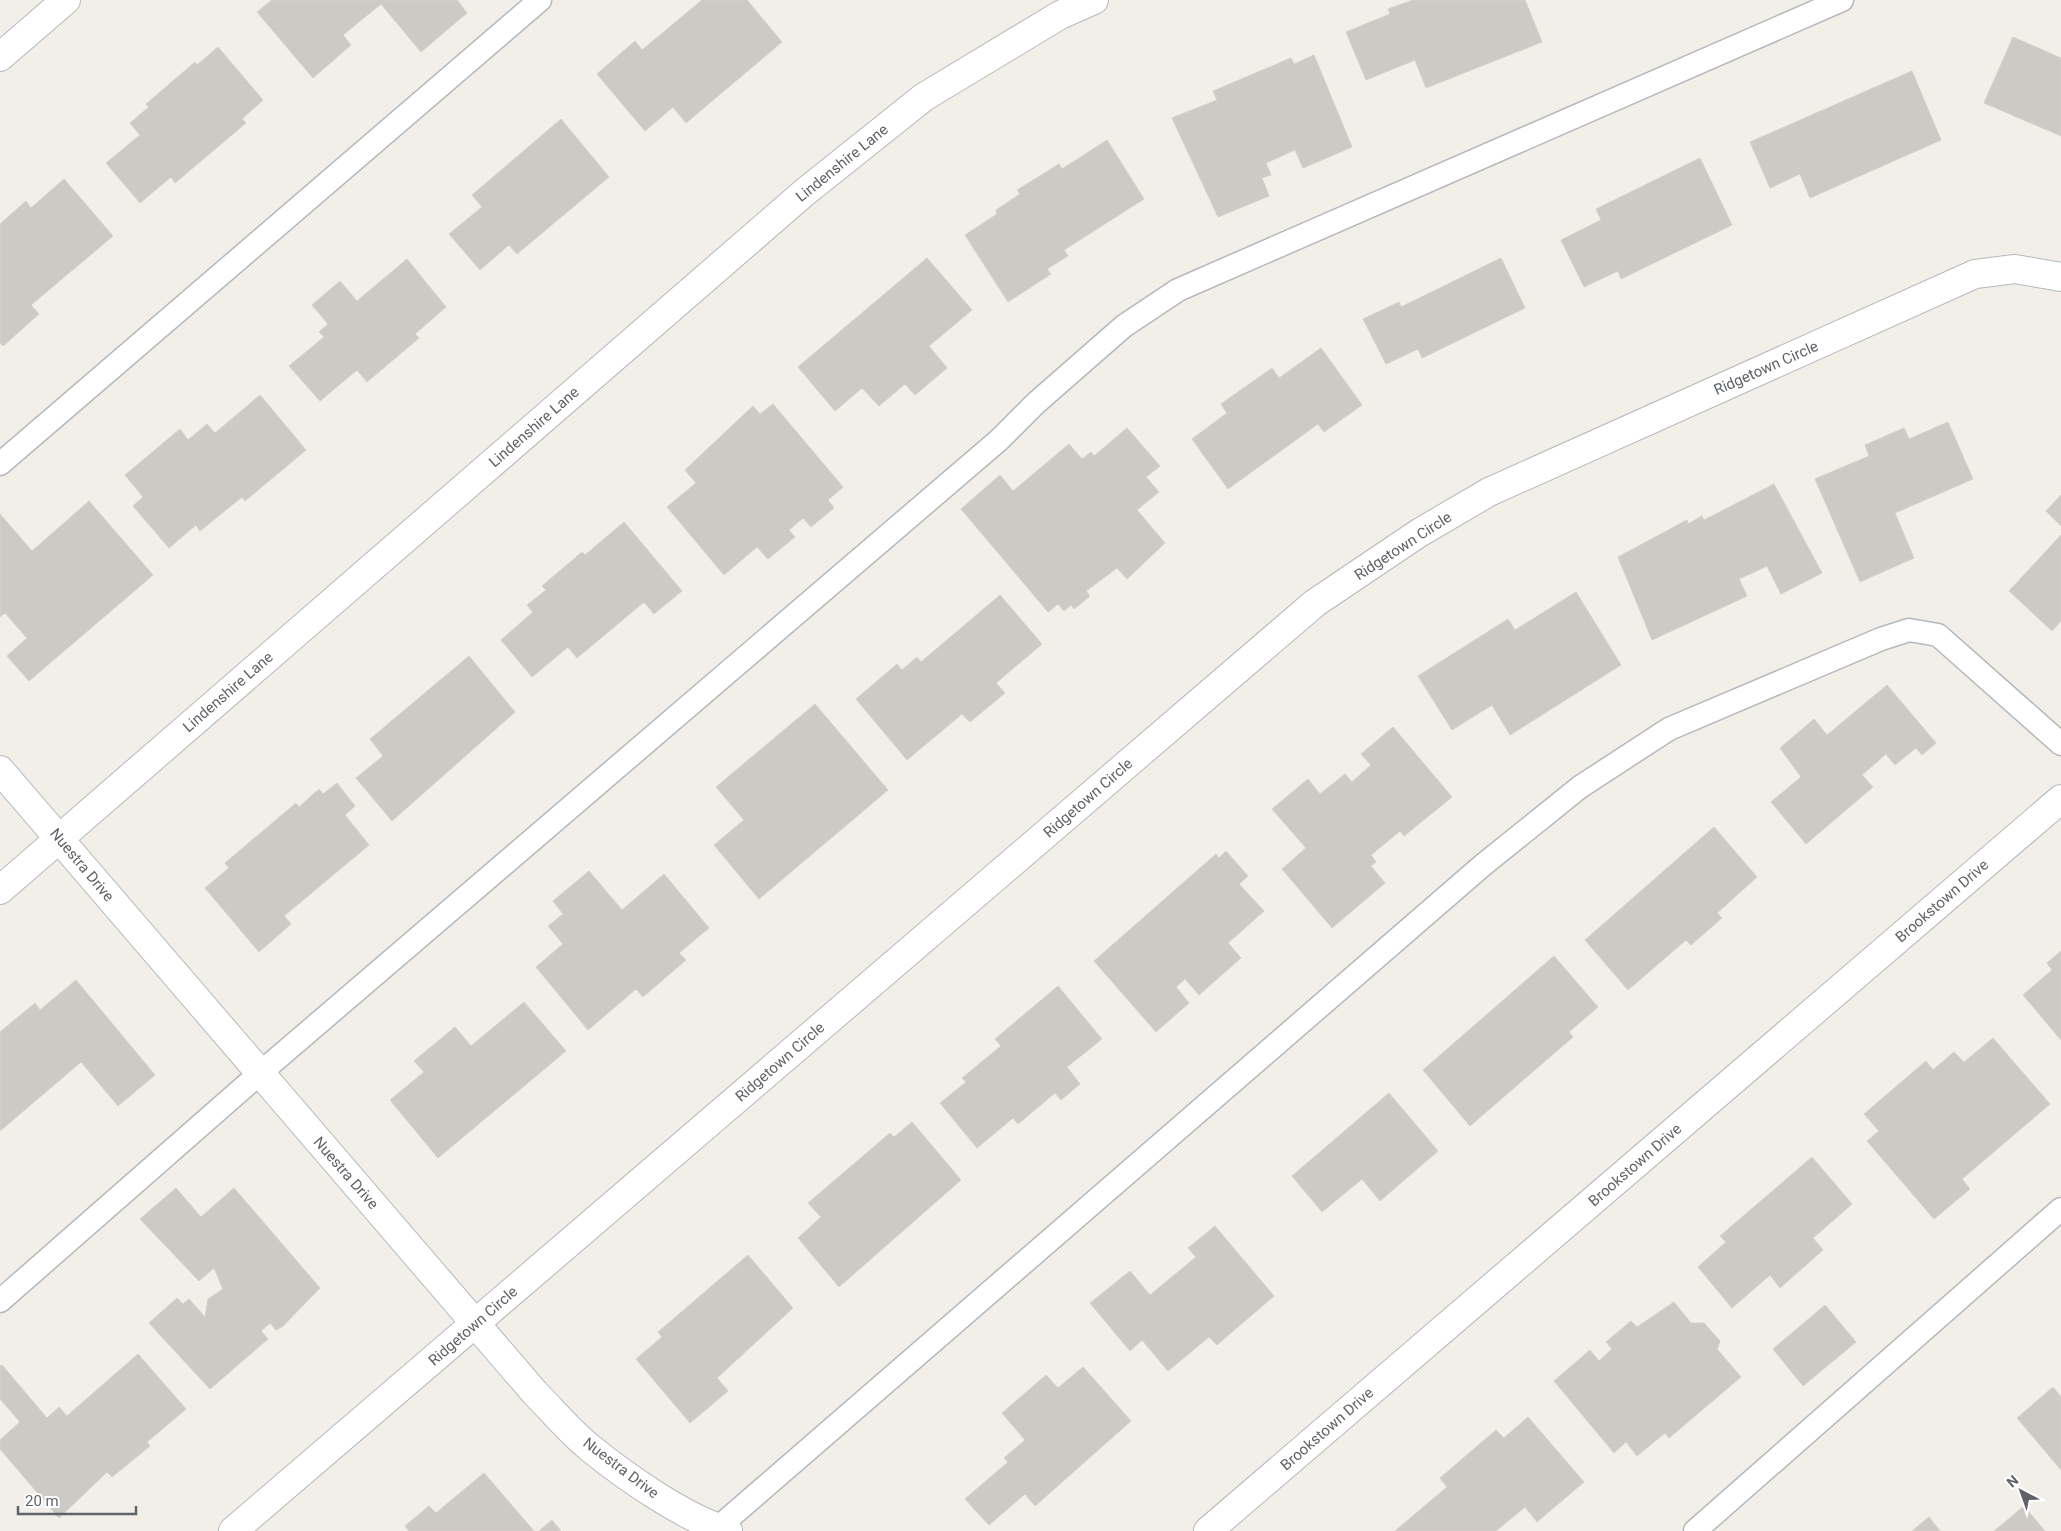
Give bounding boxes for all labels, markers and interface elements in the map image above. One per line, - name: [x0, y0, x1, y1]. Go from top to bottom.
- street label: Lindenshire Lane: [792, 120, 892, 206]
- street label: Ridgetown Circle: [1711, 337, 1821, 399]
- street label: Lindenshire Lane: [485, 383, 583, 471]
- street label: Ridgetown Circle: [1351, 508, 1455, 584]
- street label: Lindenshire Lane: [179, 648, 277, 736]
- street label: Ridgetown Circle: [1040, 754, 1136, 842]
- street label: Nuestra Drive: [46, 825, 118, 905]
- street label: Brookstown Drive: [1892, 856, 1992, 946]
- street label: Ridgetown Circle: [732, 1018, 828, 1106]
- street label: Brookstown Drive: [1585, 1120, 1685, 1210]
- street label: Nuestra Drive: [310, 1133, 382, 1213]
- street label: Ridgetown Circle: [425, 1282, 521, 1370]
- street label: Brookstown Drive: [1277, 1384, 1377, 1474]
- street label: Nuestra Drive: [580, 1434, 662, 1502]
- north arrow: [1996, 1466, 2046, 1516]
- text: N: [2003, 1472, 2021, 1490]
- scale bar: [18, 1484, 135, 1516]
- text: 20 m: [25, 1492, 59, 1510]

